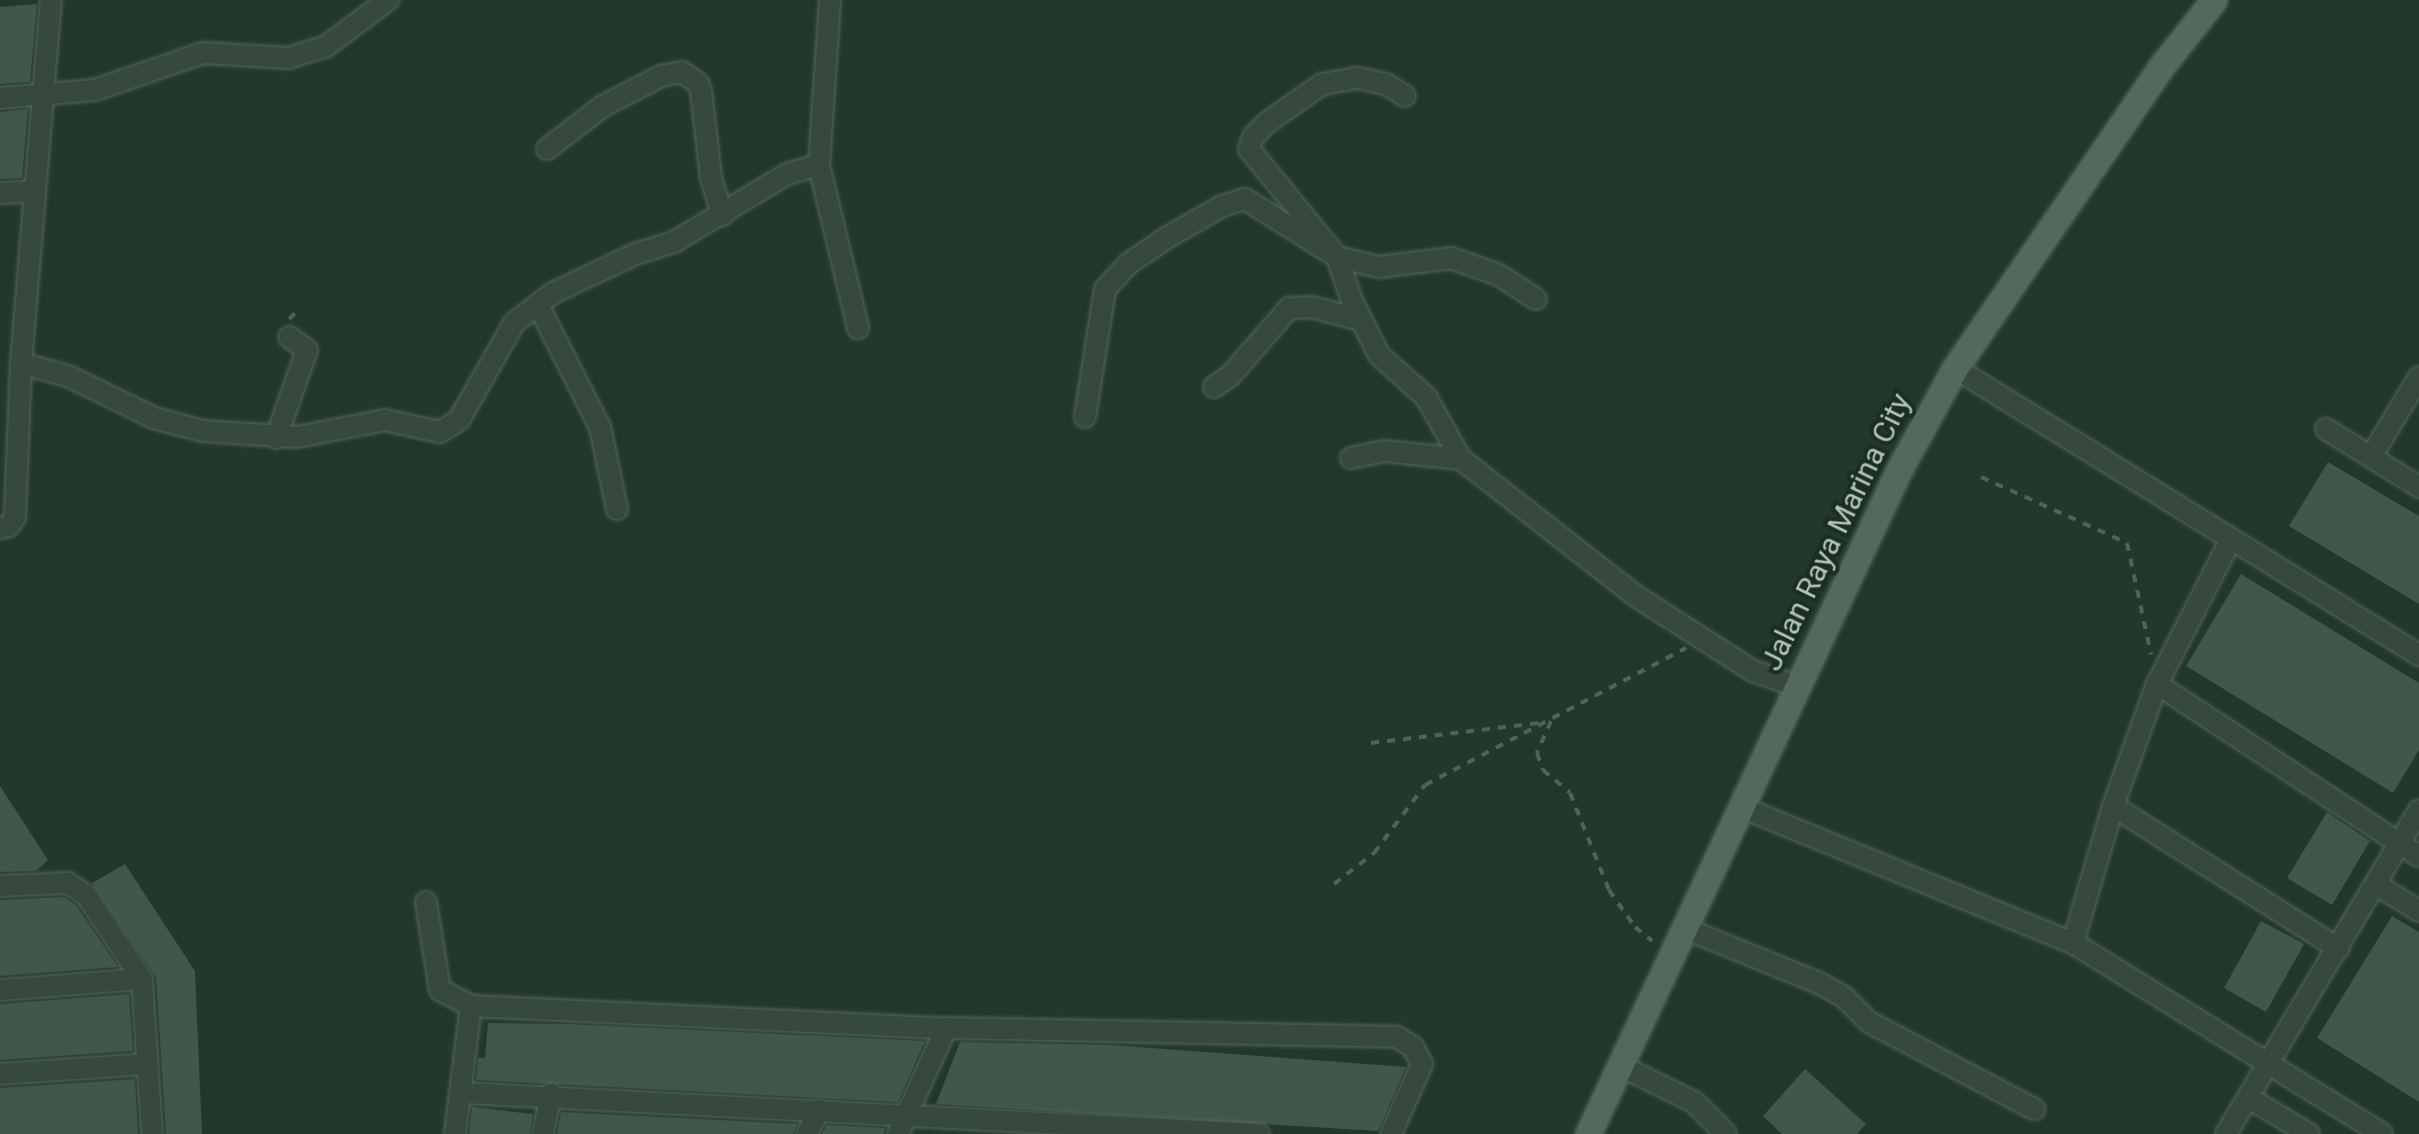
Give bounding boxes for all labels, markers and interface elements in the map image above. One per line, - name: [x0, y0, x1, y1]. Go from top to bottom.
- street label: Jalan Raya Marina City: [1753, 388, 1919, 676]

